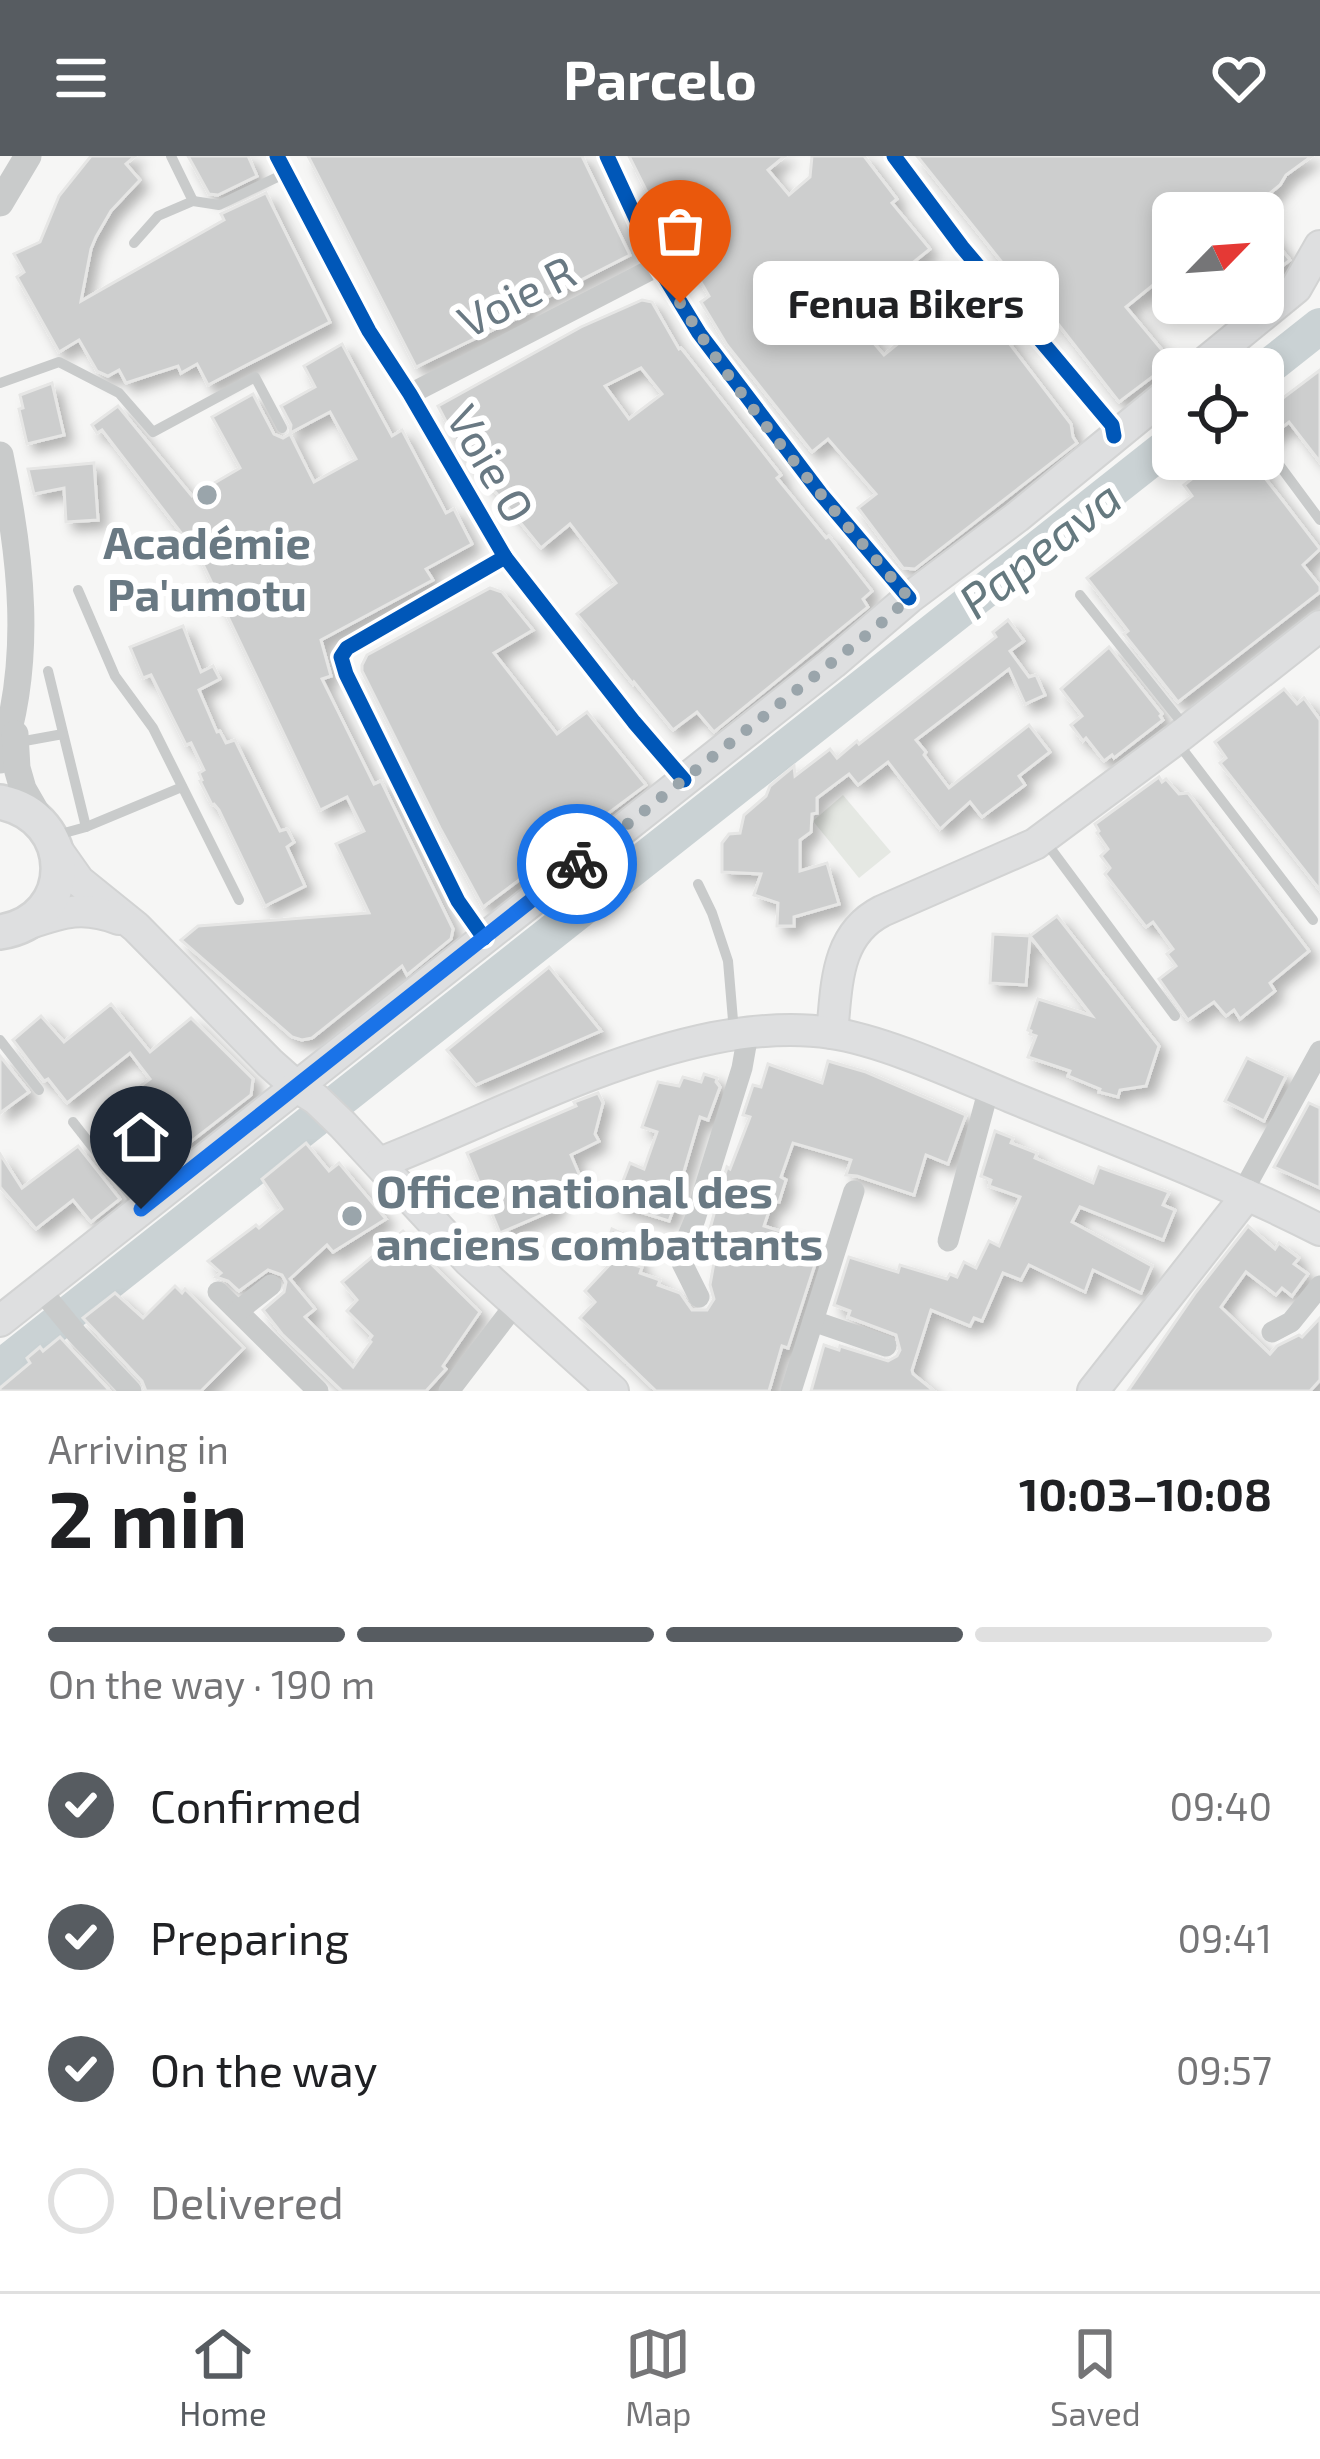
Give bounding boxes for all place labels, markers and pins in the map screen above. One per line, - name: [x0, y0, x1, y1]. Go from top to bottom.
- pin: [629, 180, 731, 303]
- callout: Fenua Bikers: [752, 261, 1058, 345]
- marker: Académie Pa'umotu: [194, 482, 220, 508]
- place label: Académie Pa'umotu: [103, 514, 311, 620]
- pin: [90, 1086, 192, 1209]
- place label: Office national des anciens combattants: [376, 1163, 823, 1269]
- marker: Office national des anciens combattants: [339, 1203, 365, 1229]

